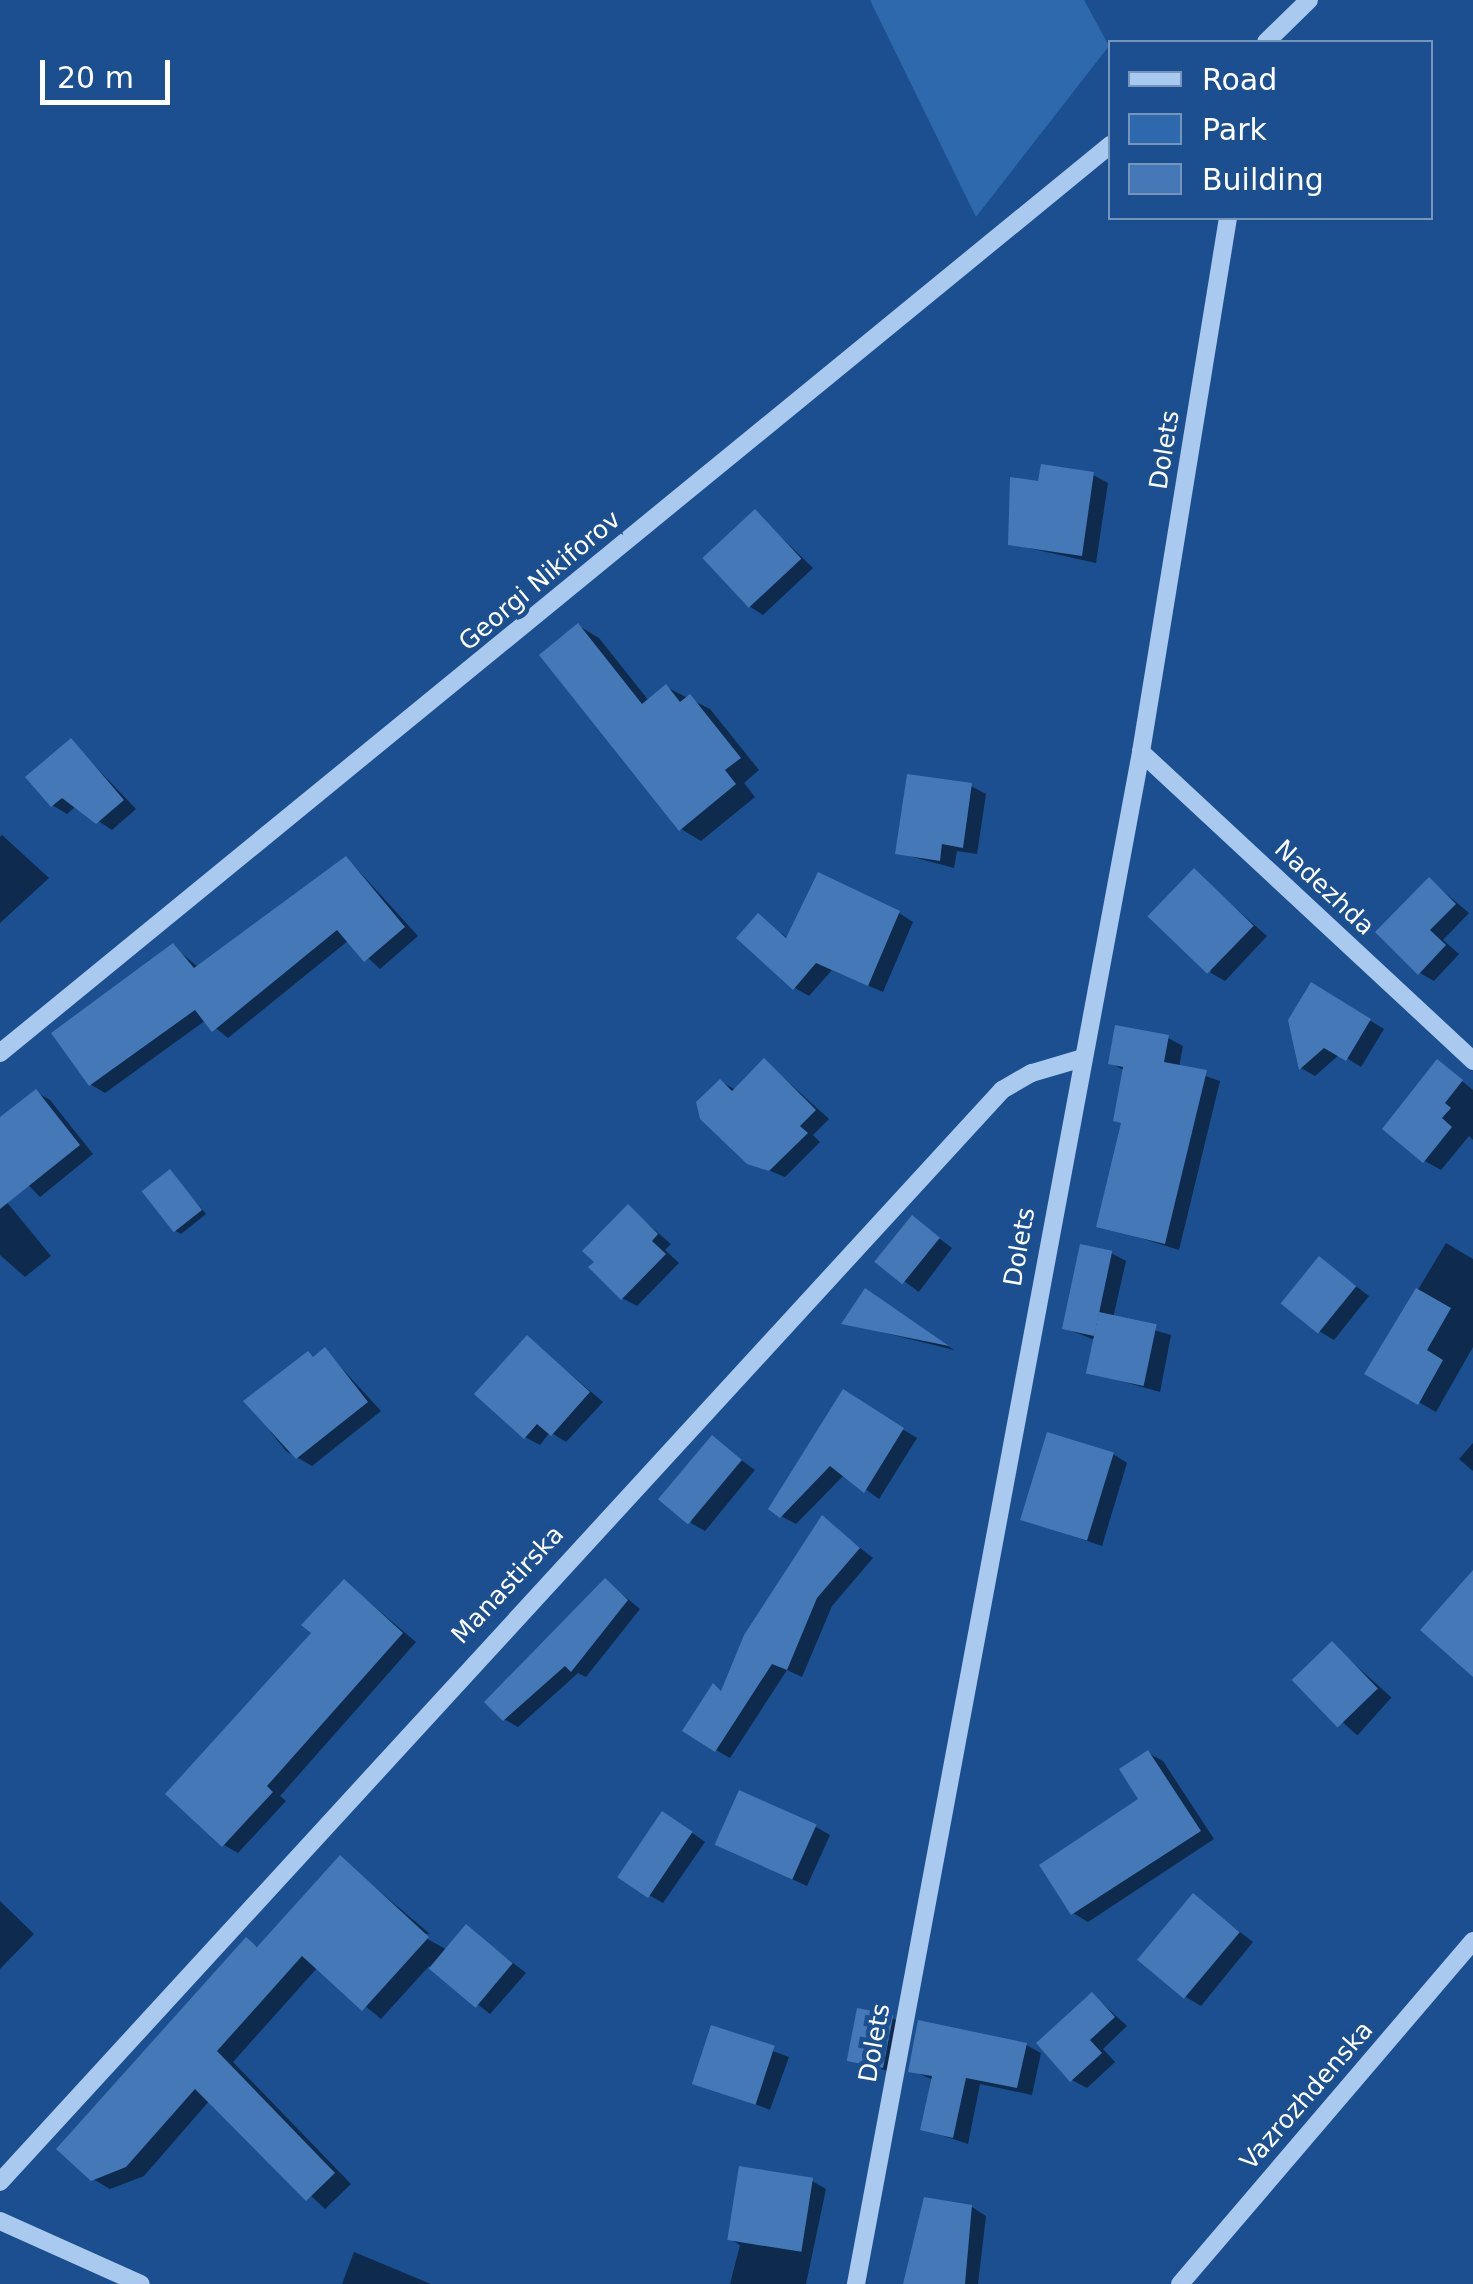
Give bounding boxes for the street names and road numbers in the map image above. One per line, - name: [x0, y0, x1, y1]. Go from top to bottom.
- street label: Dolets: [1144, 408, 1186, 492]
- street label: Georgi Nikiforov: [453, 505, 627, 657]
- street label: Nadezhda: [1268, 834, 1380, 942]
- street label: Dolets: [998, 1205, 1042, 1289]
- street label: Manastirska: [446, 1520, 570, 1650]
- street label: Dolets: [853, 2001, 897, 2085]
- street label: Vazrozhdenska: [1234, 2016, 1380, 2176]

